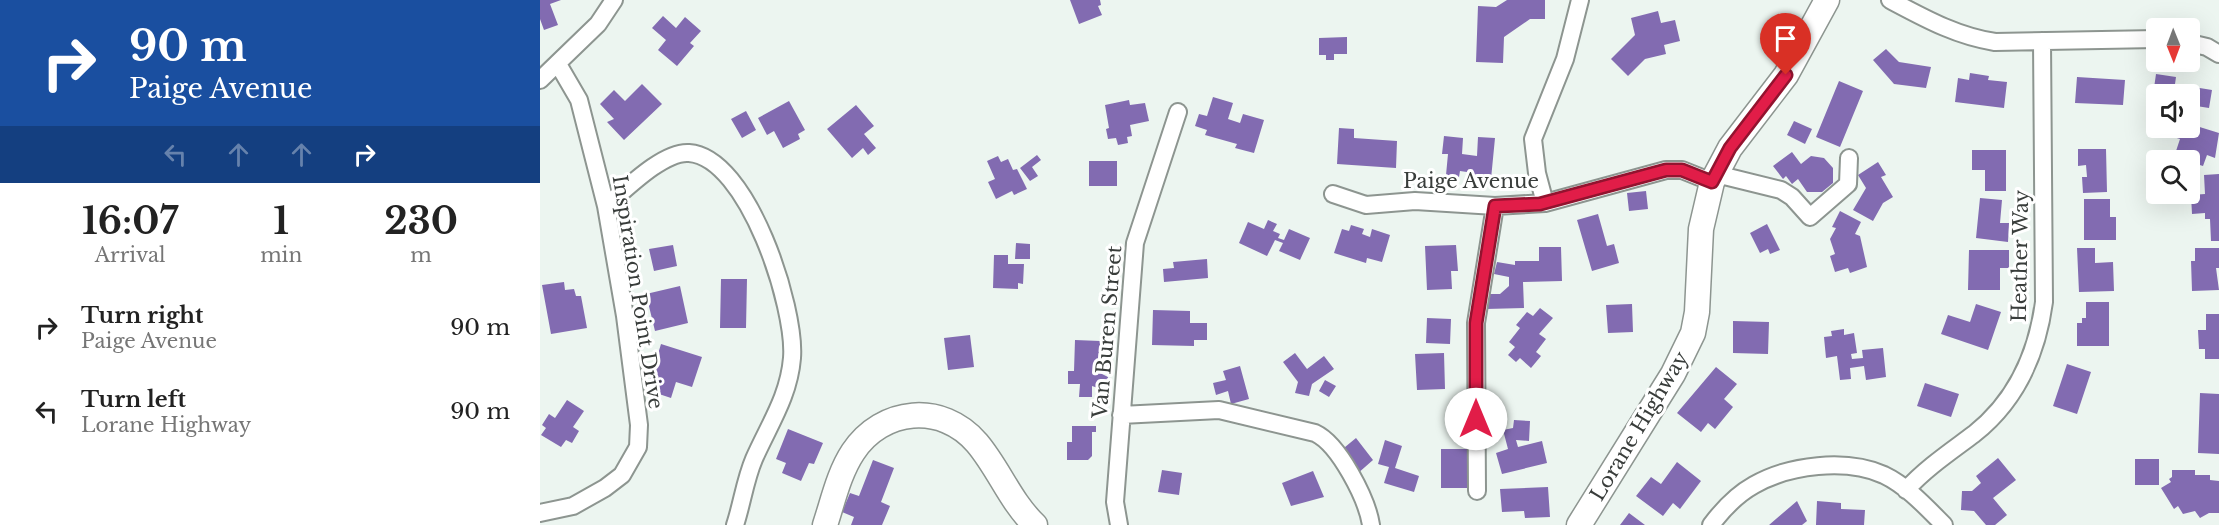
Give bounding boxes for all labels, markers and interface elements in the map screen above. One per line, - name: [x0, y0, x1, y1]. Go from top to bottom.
- pin: [1760, 13, 1811, 75]
- north arrow: [2146, 18, 2200, 72]
- map controls: [2146, 18, 2200, 204]
- text: 90 m: [129, 20, 247, 72]
- icon: arrive: [1769, 22, 1802, 55]
- icon: right: [30, 24, 108, 102]
- text: Paige Avenue: [129, 72, 312, 105]
- button: sound: [2146, 84, 2200, 138]
- icon: left: [159, 138, 192, 171]
- icon: ahead: [222, 138, 255, 171]
- icon: ahead: [285, 138, 318, 171]
- icon: right: [348, 138, 381, 171]
- button: search: [2146, 150, 2200, 204]
- street label: Paige Avenue: [1403, 169, 1539, 193]
- street label: Inspiration Point Drive: [608, 173, 668, 411]
- street label: Heather Way: [2007, 189, 2033, 322]
- text: 16:07: [82, 199, 178, 244]
- text: 1: [273, 199, 289, 244]
- text: 230: [384, 199, 458, 244]
- text: Arrival: [95, 243, 165, 267]
- text: min: [260, 243, 302, 267]
- text: m: [410, 243, 432, 267]
- street label: Van Buren Street: [1087, 244, 1127, 420]
- text: Turn right: [81, 302, 203, 329]
- icon: right: [30, 311, 63, 344]
- text: 90 m: [450, 314, 510, 341]
- text: Paige Avenue: [81, 329, 217, 353]
- street label: Lorane Highway: [1585, 347, 1693, 505]
- text: Turn left: [81, 386, 186, 413]
- position arrow: [1444, 387, 1508, 451]
- icon: left: [30, 395, 63, 428]
- text: 90 m: [450, 398, 510, 425]
- text: Lorane Highway: [81, 413, 251, 437]

